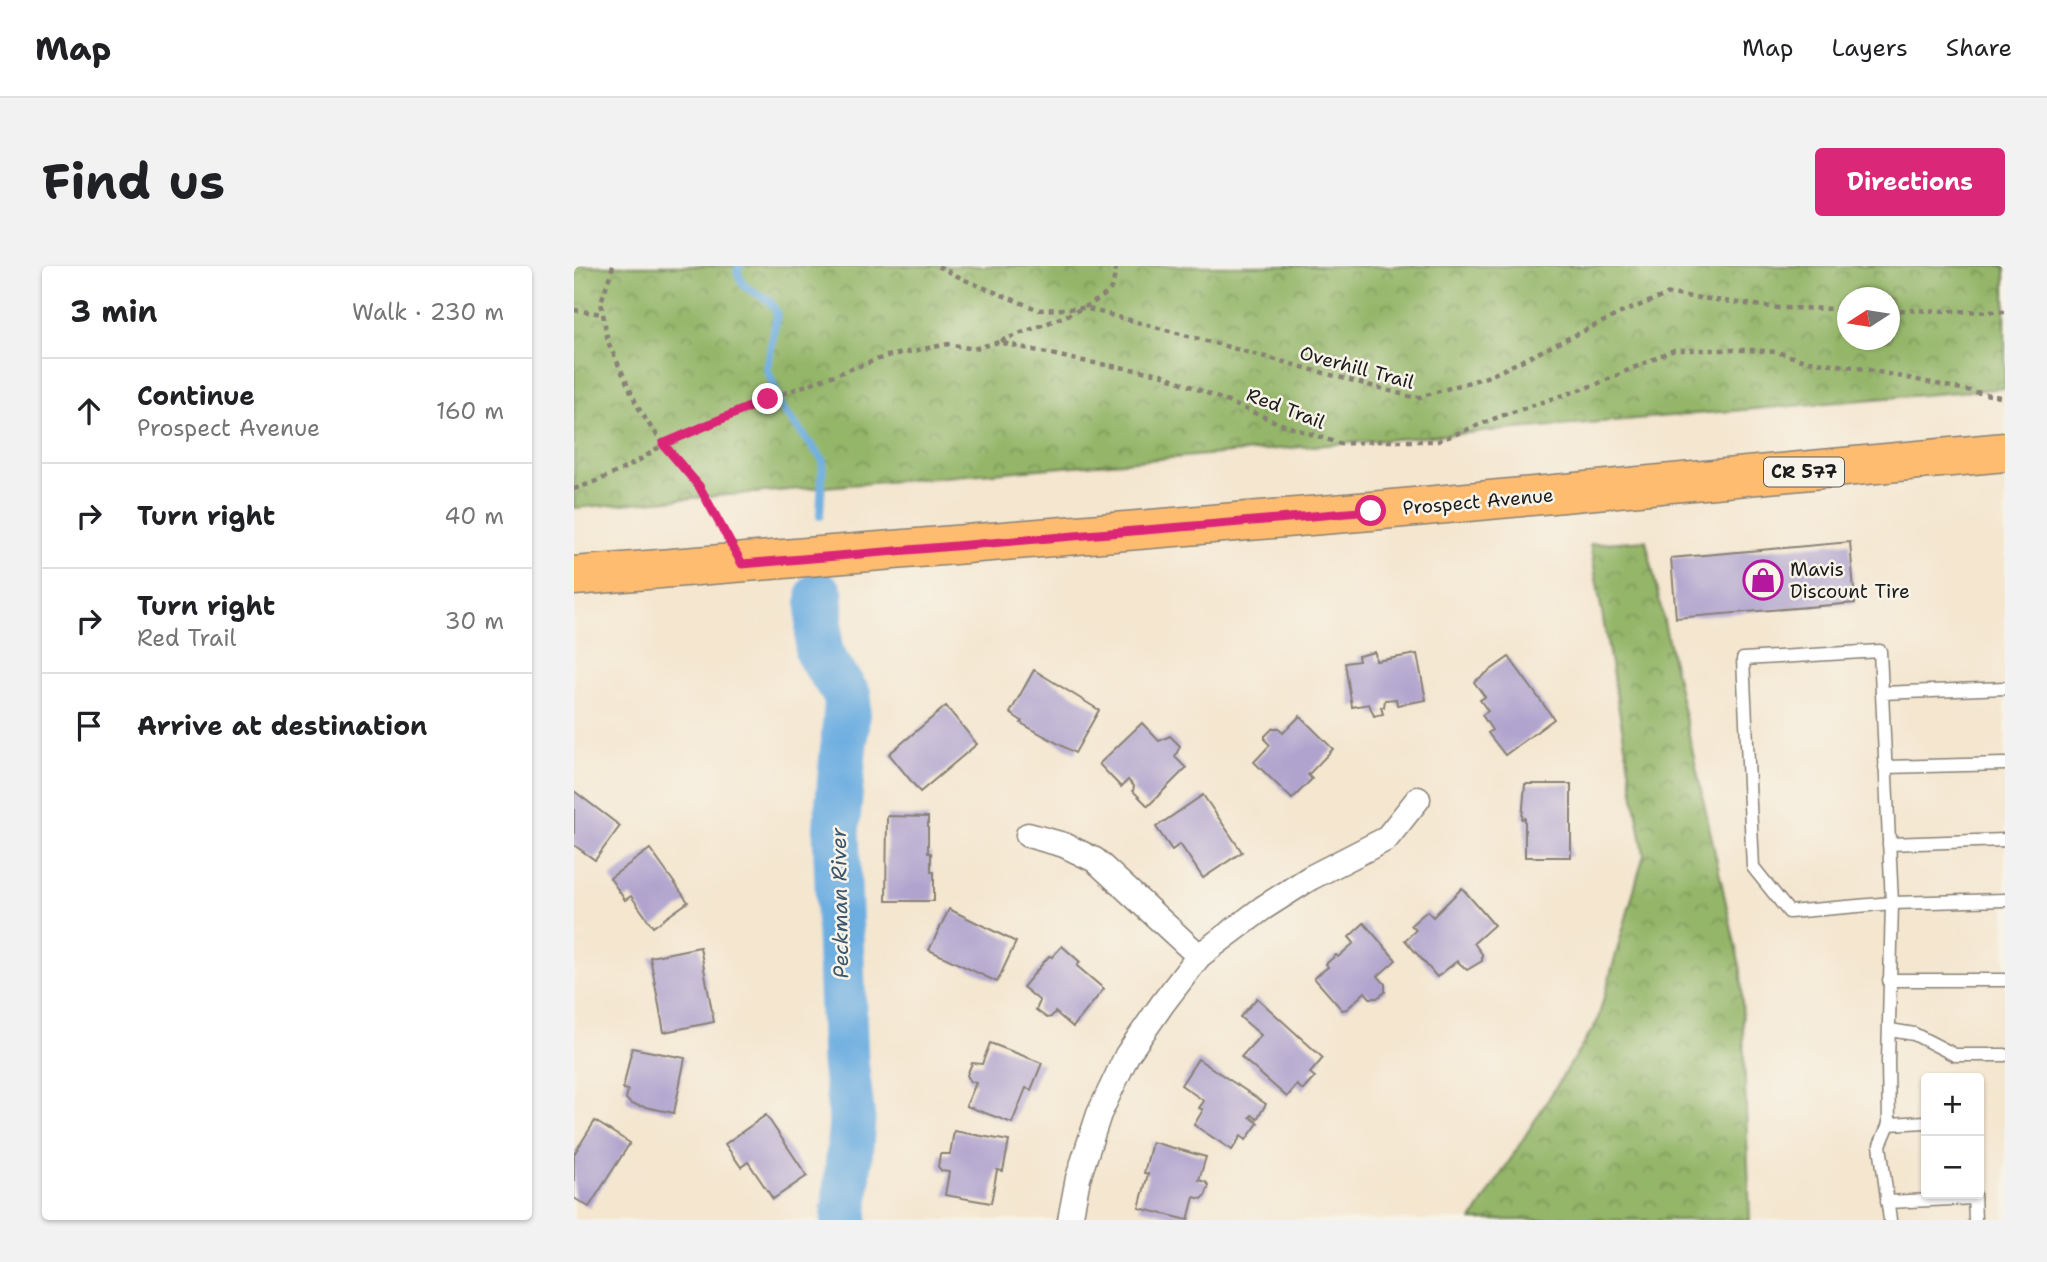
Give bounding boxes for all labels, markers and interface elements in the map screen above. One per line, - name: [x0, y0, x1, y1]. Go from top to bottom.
- text: Map: [35, 26, 111, 71]
- text: Map: [1742, 32, 1793, 64]
- text: Layers: [1831, 32, 1908, 64]
- text: Share: [1946, 32, 2012, 64]
- button: Directions: [1815, 148, 2005, 216]
- text: Find us: [42, 149, 225, 215]
- north arrow: [1837, 287, 1900, 350]
- text: 3 min: [70, 291, 157, 332]
- text: Walk · 230 m: [352, 297, 504, 327]
- street label: Overhill Trail: [1297, 340, 1417, 395]
- text: Continue: [137, 378, 255, 413]
- street label: Red Trail: [1243, 382, 1329, 435]
- route end: [752, 383, 783, 414]
- icon: ahead: [70, 392, 108, 430]
- text: 160 m: [436, 396, 504, 426]
- text: Prospect Avenue: [137, 413, 320, 443]
- road number: CR 577: [1764, 457, 1844, 486]
- street label: Prospect Avenue: [1402, 482, 1554, 521]
- route start: [1355, 495, 1386, 526]
- icon: right: [70, 497, 108, 535]
- text: Turn right: [137, 498, 275, 533]
- text: 40 m: [444, 501, 504, 531]
- place label: Mavis Discount Tire: [1790, 557, 1910, 604]
- shop icon: Mavis Discount Tire: [1742, 559, 1784, 601]
- text: Turn right: [137, 588, 275, 623]
- icon: right: [70, 602, 108, 640]
- text: 30 m: [445, 606, 504, 636]
- text: Red Trail: [137, 623, 237, 653]
- icon: arrive: [70, 707, 108, 745]
- text: Arrive at destination: [137, 708, 427, 743]
- water label: Peckman River: [825, 826, 855, 979]
- map controls: [1921, 1073, 1984, 1199]
- button: +: [1921, 1073, 1984, 1136]
- button: −: [1921, 1136, 1984, 1199]

